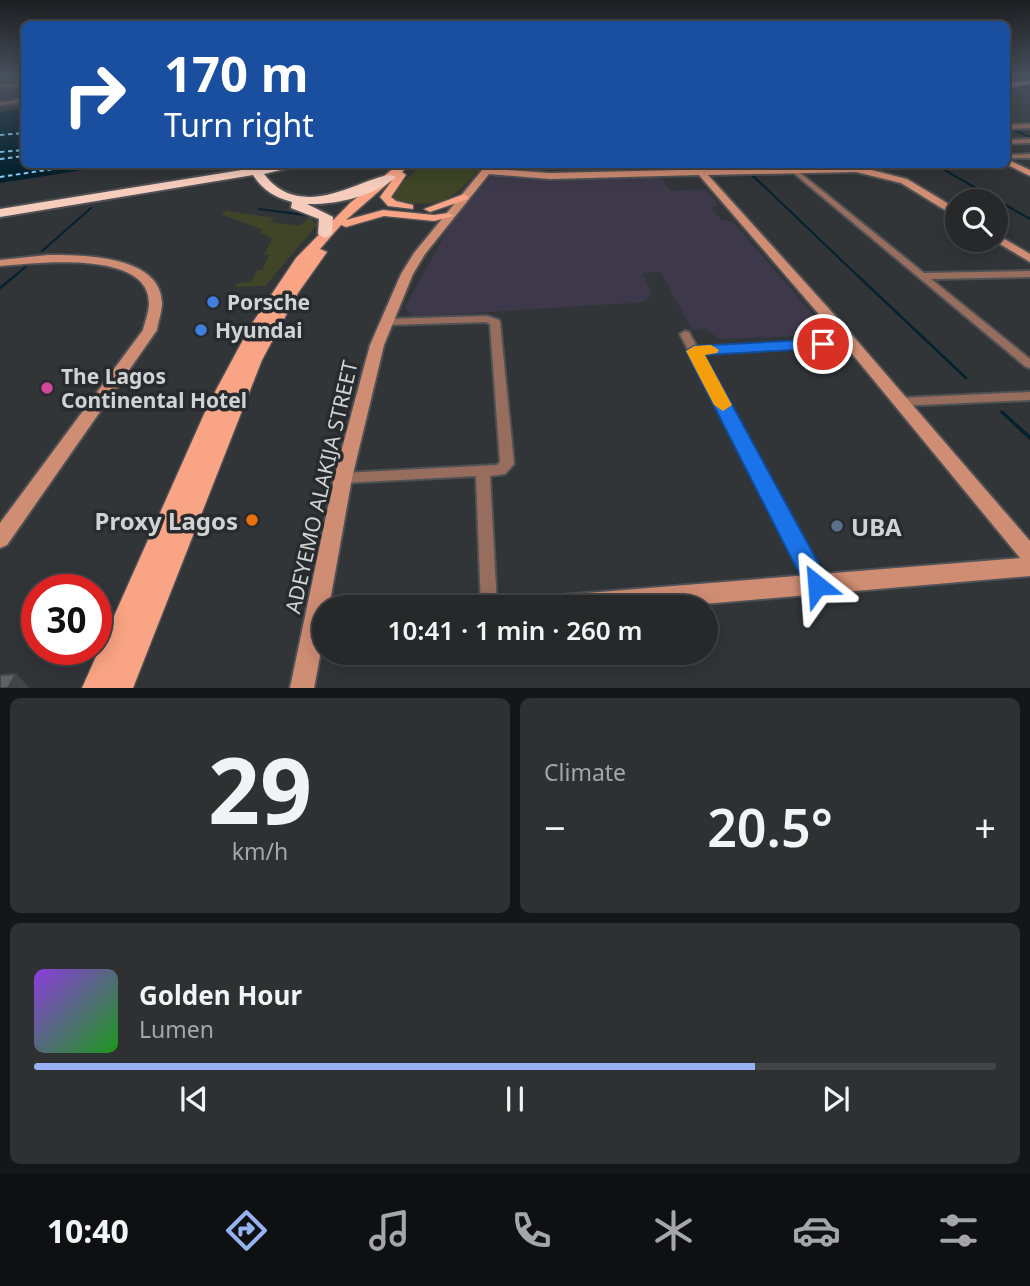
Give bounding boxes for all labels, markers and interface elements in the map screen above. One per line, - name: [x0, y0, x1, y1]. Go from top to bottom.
- text: 170 m: [164, 40, 309, 106]
- icon: right: [49, 49, 140, 140]
- text: Turn right: [164, 103, 314, 146]
- map controls: [945, 189, 1008, 252]
- button: search: [945, 189, 1008, 252]
- place label: Porsche: [227, 288, 310, 316]
- marker: Porsche: [205, 294, 221, 310]
- pin: [793, 314, 853, 374]
- place label: Hyundai: [215, 316, 303, 344]
- marker: Hyundai: [193, 322, 209, 338]
- icon: arrive: [804, 325, 842, 363]
- street label: ADEYEMO ALAKIJA STREET: [278, 357, 364, 616]
- place label: The Lagos Continental Hotel: [61, 362, 247, 414]
- marker: The Lagos Continental Hotel: [39, 380, 55, 396]
- place label: Proxy Lagos: [95, 504, 238, 537]
- place label: UBA: [851, 510, 902, 543]
- marker: Proxy Lagos: [244, 512, 260, 528]
- marker: UBA: [829, 518, 845, 534]
- position arrow: [780, 548, 854, 622]
- speed limit sign: 30: [21, 574, 112, 665]
- text: 10:41 · 1 min · 260 m: [388, 612, 642, 648]
- text: 29: [208, 727, 312, 851]
- text: Climate: [544, 756, 626, 788]
- text: 20.5°: [707, 791, 833, 862]
- text: −: [544, 801, 566, 853]
- text: +: [974, 801, 996, 853]
- text: km/h: [232, 835, 288, 867]
- text: Golden Hour: [139, 977, 302, 1013]
- text: Lumen: [139, 1013, 214, 1045]
- icon: previous: [175, 1080, 213, 1118]
- icon: pause: [496, 1080, 534, 1118]
- icon: next: [817, 1080, 855, 1118]
- icon: directions: [222, 1206, 271, 1255]
- icon: music: [365, 1206, 414, 1255]
- icon: phone: [507, 1206, 556, 1255]
- icon: climate: [649, 1206, 698, 1255]
- icon: car: [792, 1206, 841, 1255]
- icon: filters: [934, 1206, 983, 1255]
- text: 10:40: [47, 1209, 129, 1252]

